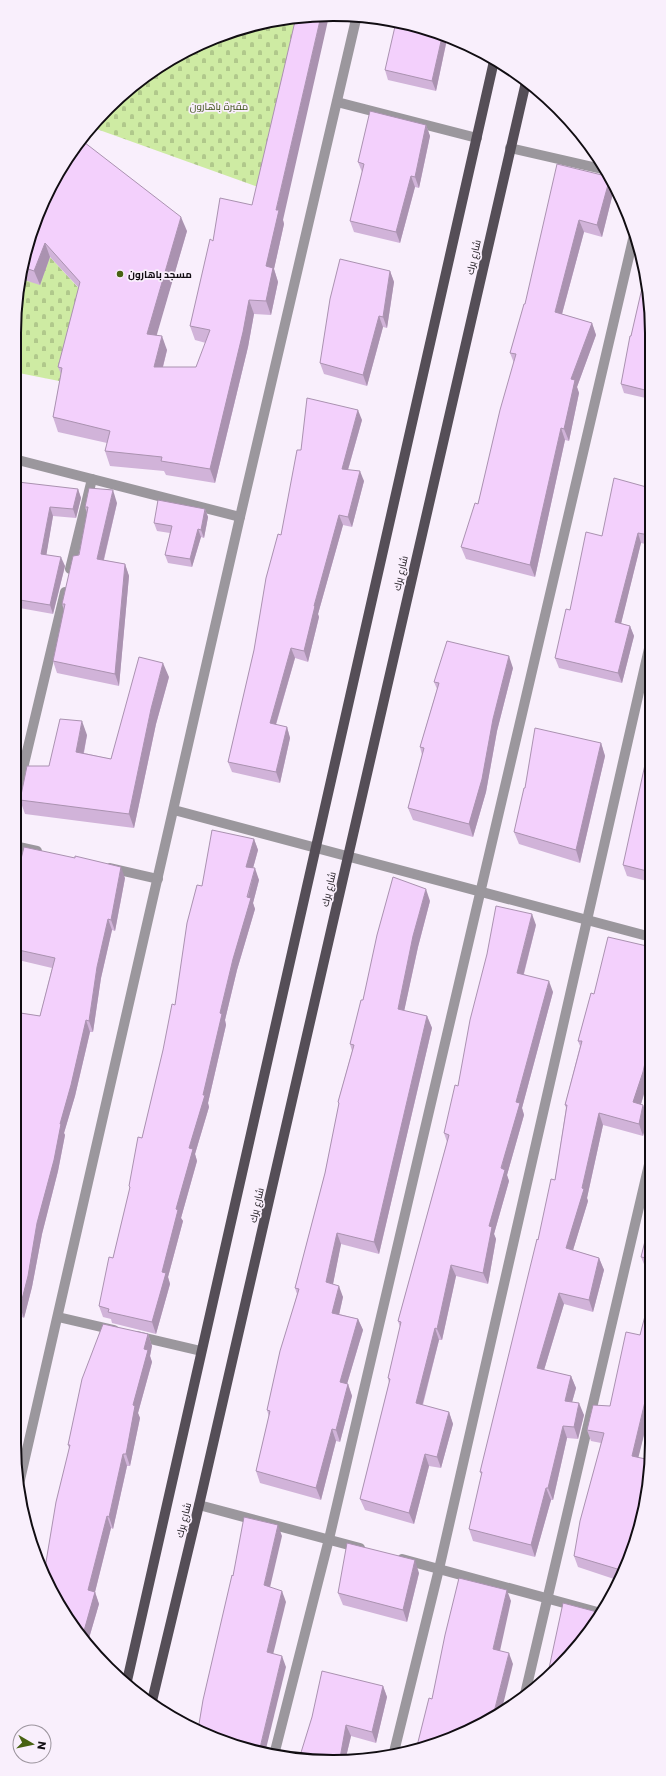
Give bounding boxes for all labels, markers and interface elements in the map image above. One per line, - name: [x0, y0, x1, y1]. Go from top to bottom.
- park label: مقبرة باهارون: [190, 99, 248, 114]
- street label: شارع برك: [462, 238, 485, 276]
- place label: مسجد باهارون: [128, 267, 192, 282]
- marker: مسجد باهارون: [115, 269, 125, 279]
- street label: شارع برك: [389, 554, 412, 592]
- street label: شارع برك: [317, 870, 340, 908]
- street label: شارع برك: [245, 1186, 268, 1224]
- street label: شارع برك: [172, 1501, 195, 1539]
- north arrow: [12, 1724, 52, 1764]
- text: N: [33, 1740, 50, 1751]

